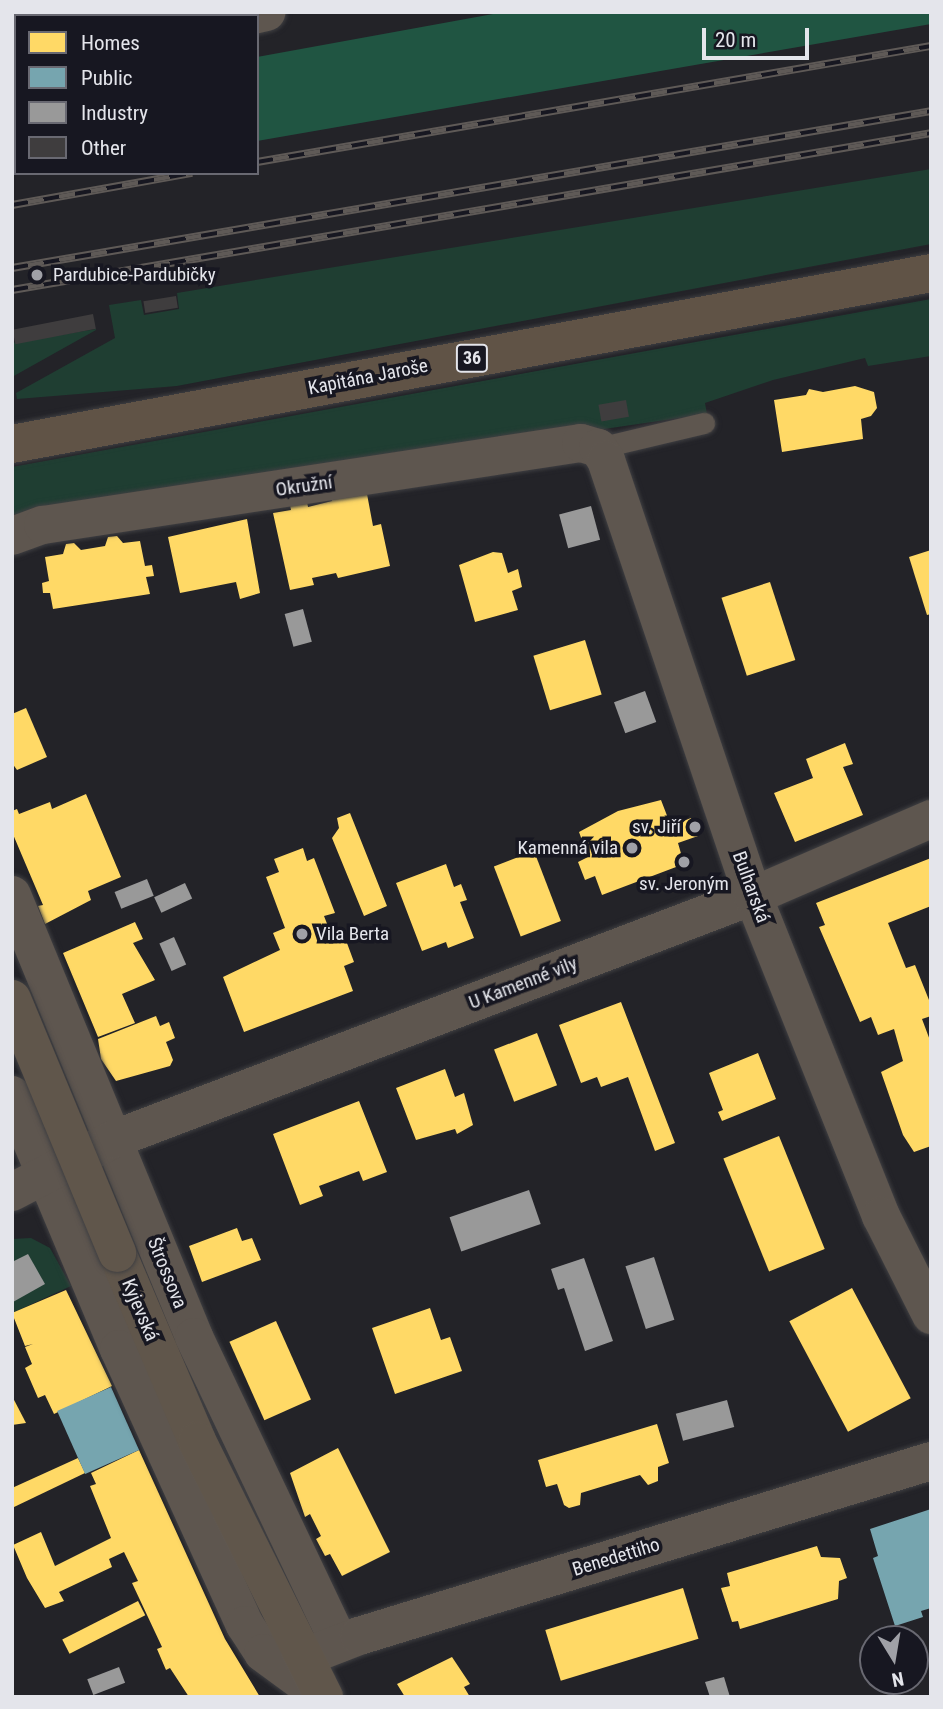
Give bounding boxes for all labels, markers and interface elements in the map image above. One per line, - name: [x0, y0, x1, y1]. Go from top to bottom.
- legend: [14, 14, 259, 175]
- scale bar: [705, 14, 812, 58]
- text: 20 m: [715, 28, 756, 52]
- text: Homes: [81, 31, 140, 55]
- text: Public: [81, 66, 133, 90]
- text: Industry: [81, 101, 148, 125]
- text: Other: [81, 136, 126, 160]
- place label: Pardubice-Pardubičky: [53, 264, 216, 286]
- marker: Pardubice-Pardubičky: [27, 265, 47, 285]
- road number: 36: [454, 344, 490, 372]
- street label: Kapitána Jaroše: [306, 354, 430, 400]
- street label: Okružní: [274, 471, 334, 501]
- place label: sv. Jiří: [632, 816, 681, 838]
- marker: sv. Jiří: [687, 819, 703, 835]
- place label: Kamenná vila: [518, 837, 618, 859]
- marker: Kamenná vila: [624, 840, 640, 856]
- street label: Bulharská: [728, 848, 774, 926]
- marker: sv. Jeroným: [676, 854, 692, 870]
- place label: sv. Jeroným: [639, 873, 729, 895]
- place label: Vila Berta: [316, 923, 389, 945]
- marker: Vila Berta: [294, 926, 310, 942]
- street label: U Kamenné vily: [466, 952, 580, 1014]
- street label: Štrossova: [142, 1234, 192, 1312]
- street label: Kyjevská: [117, 1275, 163, 1345]
- street label: Benedettiho: [570, 1533, 662, 1581]
- north arrow: [859, 1625, 929, 1695]
- text: N: [890, 1667, 906, 1692]

